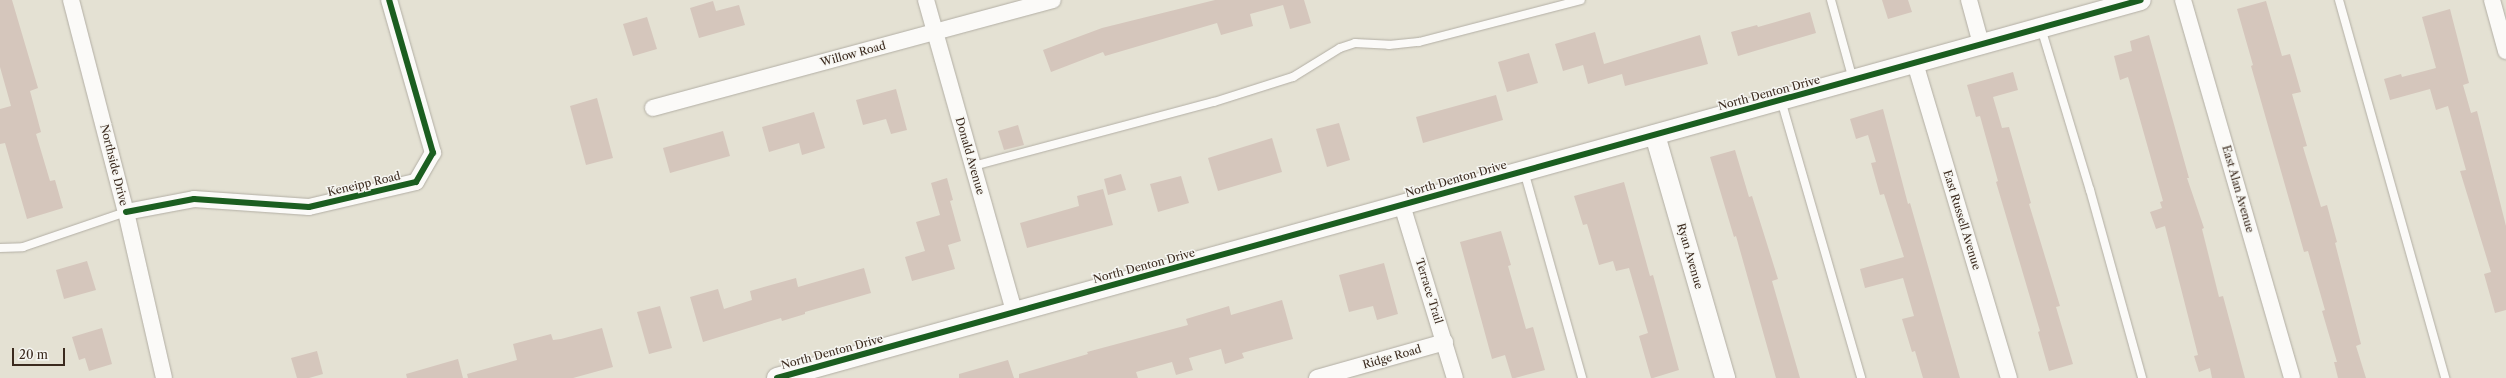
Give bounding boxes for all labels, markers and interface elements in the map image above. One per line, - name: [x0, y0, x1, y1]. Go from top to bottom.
- street label: Willow Road: [819, 39, 887, 69]
- street label: North Denton Drive: [1717, 73, 1821, 113]
- street label: Donald Avenue: [953, 116, 987, 196]
- street label: Northside Drive: [97, 123, 131, 207]
- street label: East Alan Avenue: [2219, 143, 2257, 235]
- street label: North Denton Drive: [1404, 158, 1508, 200]
- street label: East Russell Avenue: [1940, 168, 1984, 272]
- street label: Keneipp Road: [326, 169, 402, 199]
- street label: Ryan Avenue: [1674, 221, 1706, 291]
- street label: North Denton Drive: [1092, 246, 1196, 286]
- street label: Terrace Trail: [1413, 257, 1445, 325]
- street label: North Denton Drive: [780, 332, 884, 372]
- scale bar: [14, 340, 67, 366]
- street label: Ridge Road: [1361, 342, 1423, 372]
- text: 20 m: [19, 347, 48, 362]

